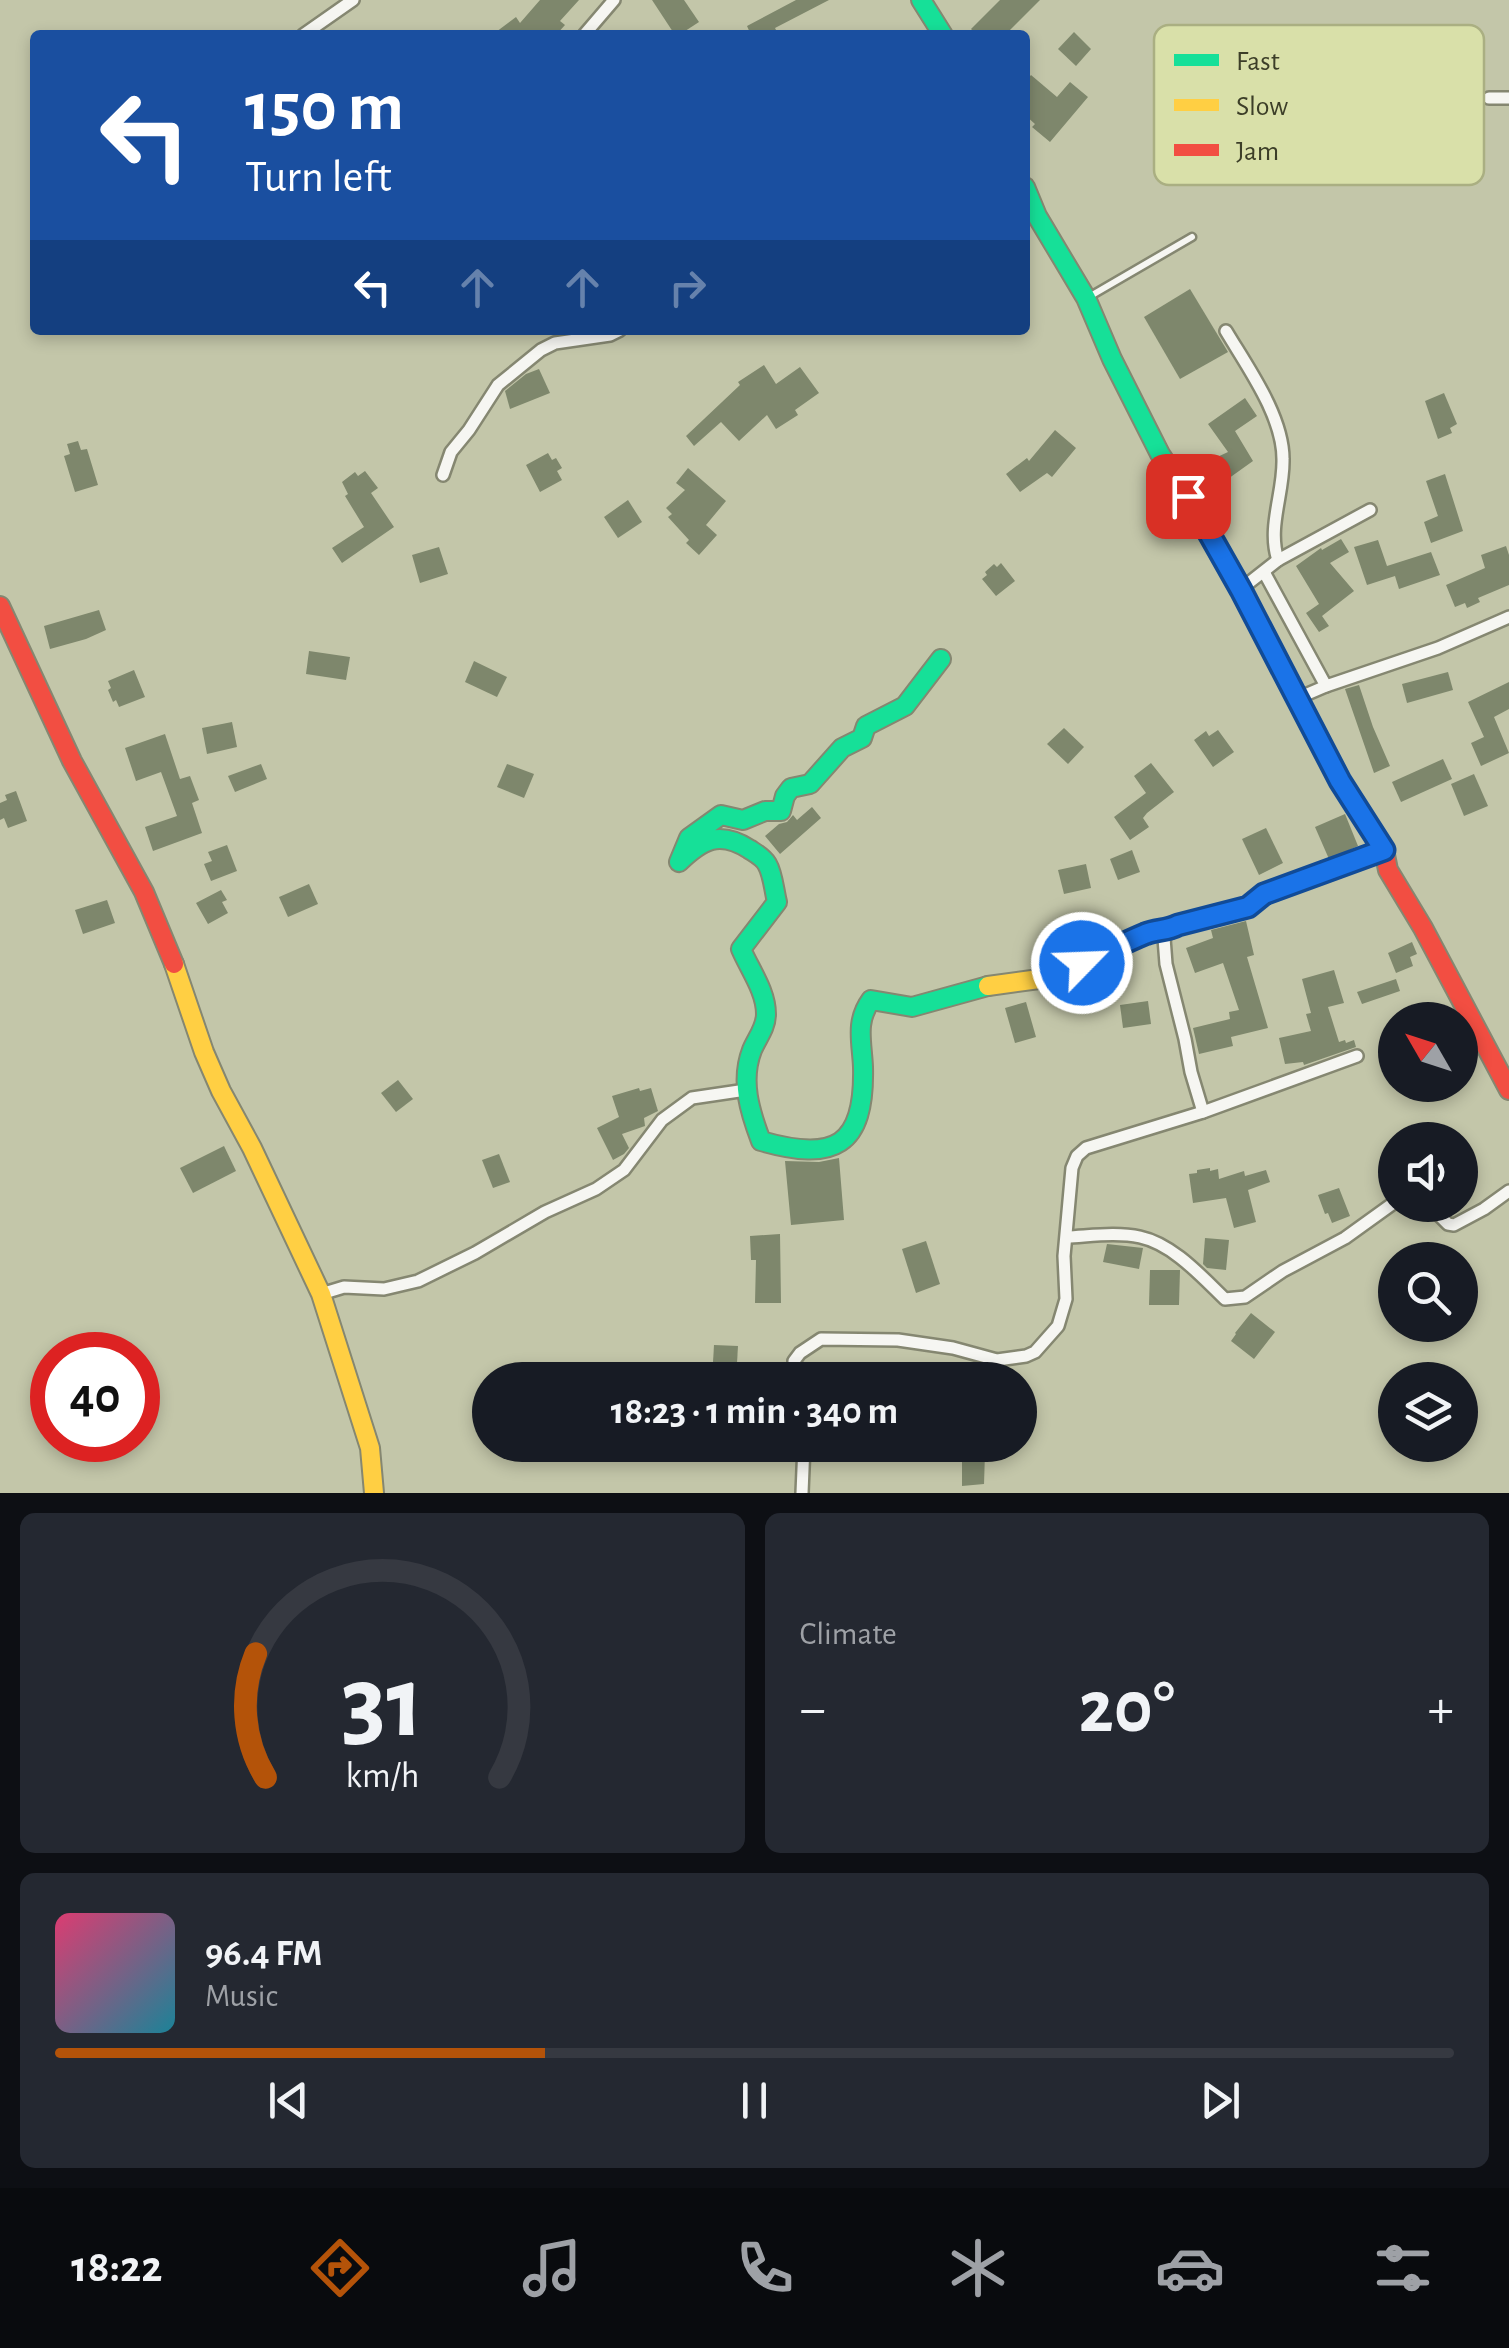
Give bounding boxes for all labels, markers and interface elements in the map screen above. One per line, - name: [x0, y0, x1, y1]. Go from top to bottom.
- legend: [1154, 25, 1484, 185]
- text: Fast: [1236, 48, 1280, 76]
- icon: left: [80, 70, 210, 200]
- text: 150 m: [245, 73, 404, 143]
- text: Slow: [1236, 93, 1288, 121]
- text: Jam: [1236, 138, 1279, 166]
- text: Turn left: [245, 155, 392, 200]
- icon: left: [345, 260, 400, 315]
- icon: ahead: [450, 260, 505, 315]
- icon: ahead: [555, 260, 610, 315]
- icon: right: [660, 260, 715, 315]
- pin: [1146, 454, 1231, 539]
- icon: arrive: [1161, 469, 1216, 524]
- position arrow: [1030, 911, 1134, 1015]
- north arrow: [1378, 1002, 1478, 1102]
- map controls: [1378, 1002, 1478, 1462]
- button: sound: [1378, 1122, 1478, 1222]
- button: search: [1378, 1242, 1478, 1342]
- speed limit sign: 40: [30, 1332, 160, 1462]
- button: layers: [1378, 1362, 1478, 1462]
- text: 18:23 · 1 min · 340 m: [611, 1393, 898, 1431]
- text: Climate: [800, 1618, 897, 1650]
- text: 31: [341, 1652, 423, 1756]
- text: 20°: [1079, 1671, 1175, 1746]
- text: −: [800, 1682, 826, 1737]
- text: +: [1428, 1682, 1454, 1737]
- text: km/h: [345, 1758, 419, 1794]
- text: 96.4 FM: [205, 1935, 323, 1973]
- text: Music: [205, 1980, 278, 2012]
- icon: previous: [261, 2073, 316, 2128]
- icon: pause: [727, 2073, 782, 2128]
- icon: next: [1193, 2073, 1248, 2128]
- icon: directions: [305, 2233, 375, 2303]
- icon: music: [517, 2233, 587, 2303]
- icon: phone: [730, 2233, 800, 2303]
- icon: climate: [943, 2233, 1013, 2303]
- icon: car: [1155, 2233, 1225, 2303]
- icon: filters: [1368, 2233, 1438, 2303]
- text: 18:22: [71, 2245, 162, 2290]

